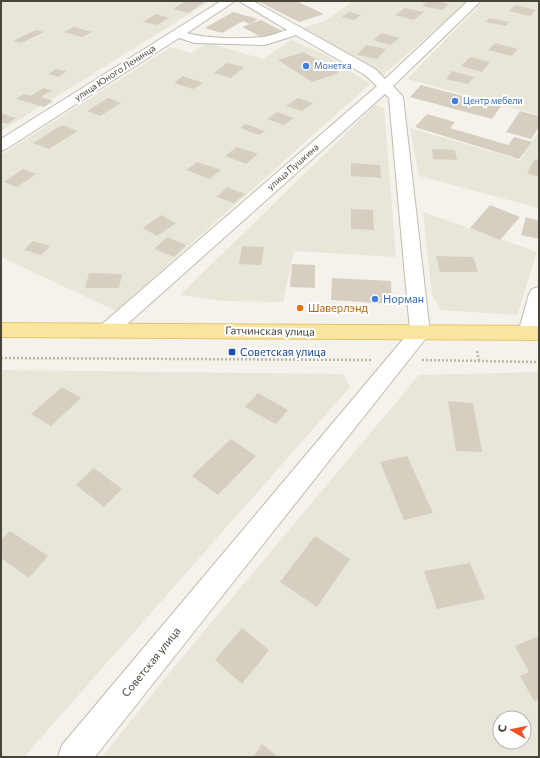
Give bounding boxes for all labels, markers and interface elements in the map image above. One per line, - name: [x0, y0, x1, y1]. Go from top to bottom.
- street label: улица Юного Ленинца: [72, 42, 158, 103]
- place label: Монетка: [314, 60, 352, 71]
- marker: Монетка: [301, 61, 311, 71]
- place label: Центр мебели: [463, 95, 523, 106]
- marker: Центр мебели: [450, 96, 460, 106]
- street label: улица Пушкина: [265, 141, 321, 192]
- place label: Норман: [383, 292, 424, 305]
- marker: Норман: [370, 294, 380, 304]
- place label: Шаверлэнд: [308, 301, 368, 314]
- marker: Шаверлэнд: [295, 303, 305, 313]
- street label: Гатчинская улица: [225, 323, 315, 338]
- place label: Советская улица: [240, 345, 326, 358]
- marker: Советская улица: [227, 347, 237, 357]
- street label: Советская улица: [119, 624, 183, 699]
- north arrow: [492, 710, 532, 750]
- text: С: [495, 723, 509, 733]

